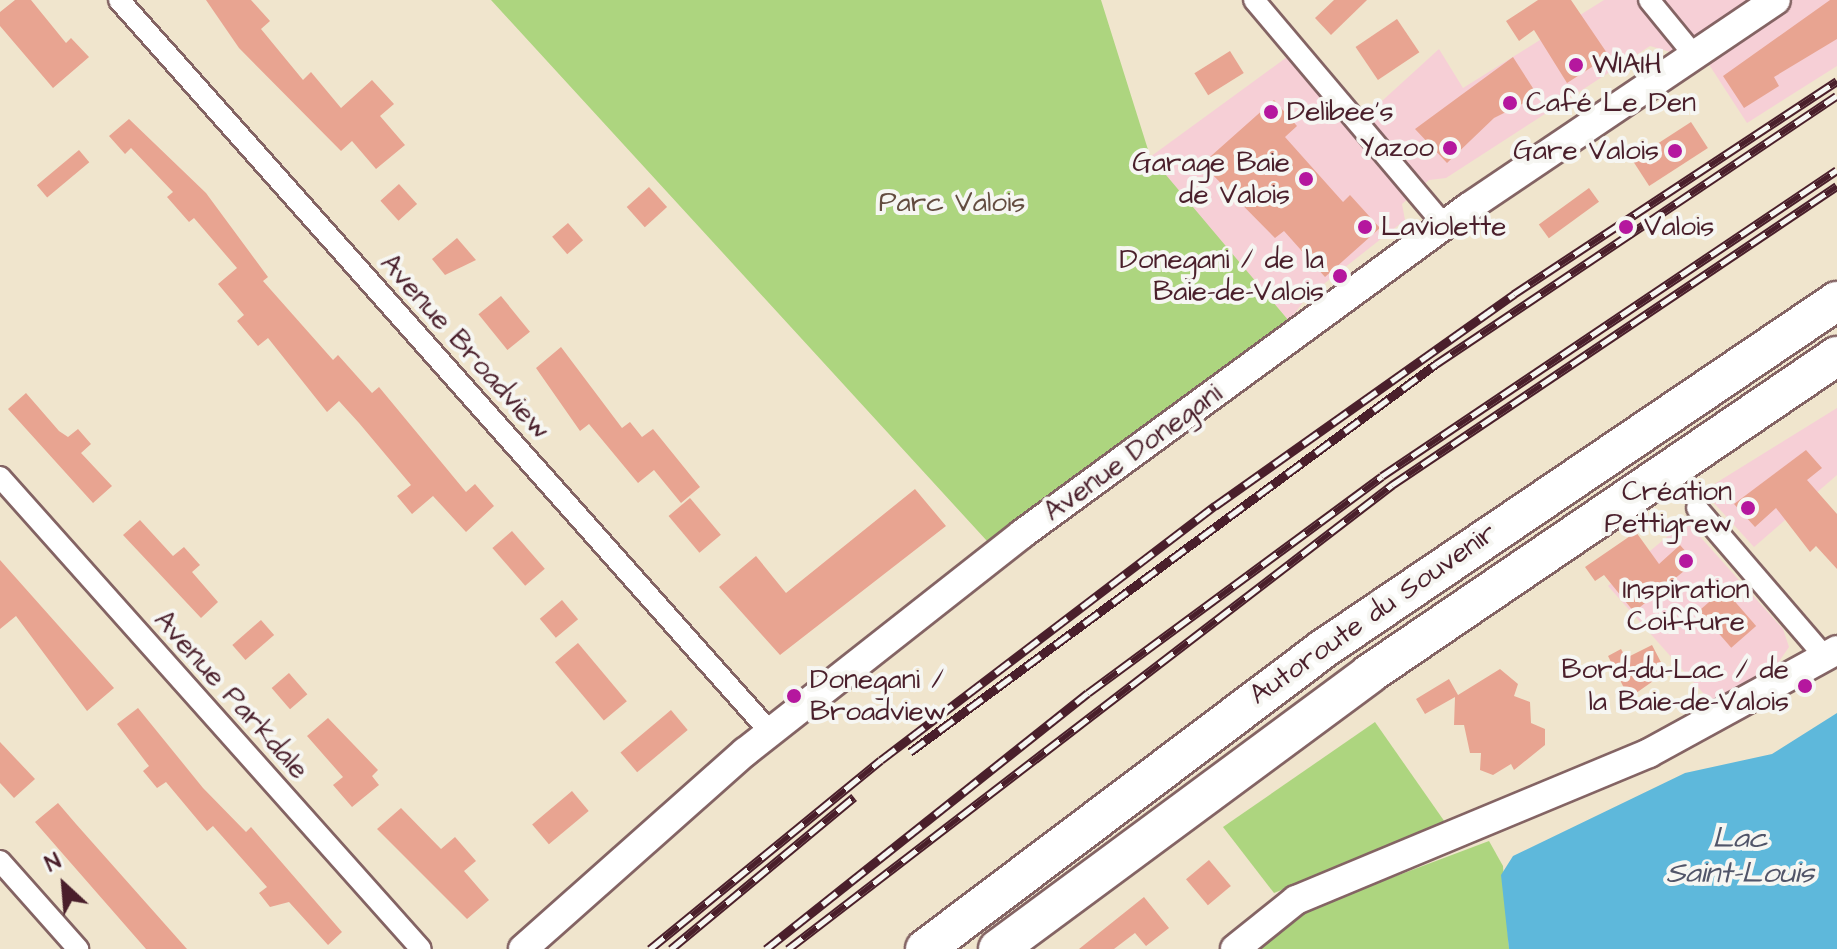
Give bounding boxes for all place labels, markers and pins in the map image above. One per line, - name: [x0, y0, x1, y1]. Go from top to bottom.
- place label: WIAIH: [1592, 48, 1662, 82]
- marker: WIAIH: [1567, 56, 1585, 74]
- place label: Café Le Den: [1526, 86, 1696, 120]
- marker: Café Le Den: [1501, 94, 1519, 112]
- place label: Delibee's: [1287, 95, 1394, 129]
- marker: Delibee's: [1262, 103, 1280, 121]
- place label: Yazoo: [1359, 131, 1434, 165]
- place label: Gare Valois: [1513, 134, 1659, 168]
- marker: Yazoo: [1441, 139, 1459, 157]
- marker: Gare Valois: [1666, 142, 1684, 160]
- place label: Garage Baie de Valois: [1132, 146, 1290, 212]
- marker: Garage Baie de Valois: [1297, 170, 1315, 188]
- place label: Laviolette: [1381, 210, 1506, 244]
- place label: Valois: [1644, 210, 1714, 244]
- marker: Valois: [1615, 216, 1637, 238]
- marker: Laviolette: [1356, 218, 1374, 236]
- place label: Donegani / de la Baie-de-Valois: [1119, 243, 1324, 309]
- marker: Donegani / de la Baie-de-Valois: [1331, 267, 1349, 285]
- place label: Création Pettigrew: [1604, 475, 1732, 541]
- marker: Création Pettigrew: [1739, 499, 1757, 517]
- marker: Inspiration Coiffure: [1677, 552, 1695, 570]
- place label: Inspiration Coiffure: [1622, 573, 1750, 639]
- place label: Bord-du-Lac / de la Baie-de-Valois: [1562, 653, 1789, 719]
- place label: Donegani / Broadview: [810, 663, 946, 729]
- marker: Bord-du-Lac / de la Baie-de-Valois: [1796, 677, 1814, 695]
- marker: Donegani / Broadview: [785, 687, 803, 705]

